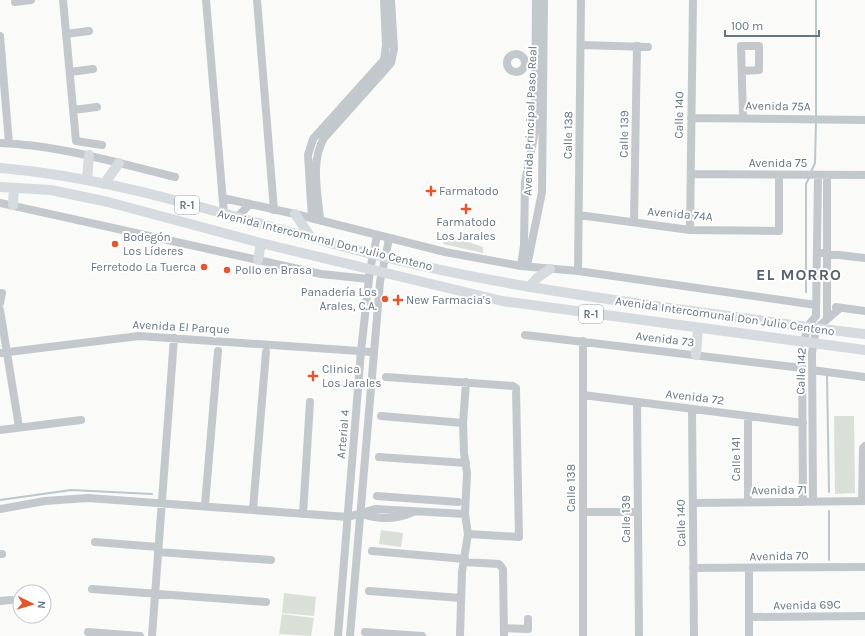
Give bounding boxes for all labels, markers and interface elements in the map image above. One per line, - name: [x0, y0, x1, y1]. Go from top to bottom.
- scale bar: [725, 12, 819, 38]
- text: 100 m: [731, 19, 763, 33]
- street label: Avenida Principal Paso Real: [520, 46, 540, 196]
- street label: Calle 140: [672, 91, 686, 139]
- street label: Avenida 75A: [745, 98, 811, 114]
- street label: Calle 139: [617, 110, 631, 158]
- street label: Calle 138: [561, 111, 575, 159]
- street label: Avenida 75: [749, 156, 808, 170]
- place label: Farmatodo: [439, 184, 499, 198]
- marker: Farmatodo: [426, 186, 436, 196]
- road number: R-1: [175, 196, 199, 214]
- marker: Farmatodo Los Jarales: [461, 204, 471, 214]
- street label: Avenida 74A: [647, 204, 713, 224]
- street label: Avenida Intercomunal Don Julio Centeno: [216, 206, 434, 274]
- place label: Farmatodo Los Jarales: [436, 215, 496, 243]
- place label: Bodegón Los Líderes: [123, 230, 184, 258]
- marker: Bodegón Los Líderes: [110, 239, 120, 249]
- place label: Ferretodo La Tuerca: [91, 260, 196, 274]
- marker: Ferretodo La Tuerca: [199, 262, 209, 272]
- place label: Pollo en Brasa: [235, 263, 312, 277]
- marker: Pollo en Brasa: [222, 265, 232, 275]
- district label: EL MORRO: [756, 265, 842, 284]
- place label: Panadería Los Arales, C.A.: [301, 285, 377, 313]
- place label: New Farmacia's: [406, 293, 491, 307]
- marker: Panadería Los Arales, C.A.: [380, 294, 390, 304]
- street label: Avenida Intercomunal Don Julio Centeno: [614, 294, 836, 338]
- marker: New Farmacia's: [393, 295, 403, 305]
- road number: R-1: [579, 305, 603, 323]
- street label: Avenida El Parque: [132, 317, 230, 337]
- street label: Avenida 73: [635, 328, 695, 350]
- street label: Calle 142: [793, 347, 809, 395]
- place label: Clinica Los Jarales: [322, 362, 382, 390]
- marker: Clinica Los Jarales: [307, 370, 319, 382]
- street label: Avenida 72: [665, 386, 725, 408]
- street label: Arterial 4: [334, 409, 352, 459]
- street label: Calle 141: [729, 437, 743, 481]
- street label: Calle 138: [564, 464, 578, 512]
- street label: Avenida 71: [751, 483, 807, 497]
- street label: Calle 139: [619, 495, 633, 543]
- street label: Calle 140: [674, 499, 688, 547]
- street label: Avenida 70: [749, 548, 809, 564]
- north arrow: [12, 584, 52, 624]
- street label: Avenida 69C: [773, 597, 841, 613]
- text: N: [35, 600, 48, 609]

